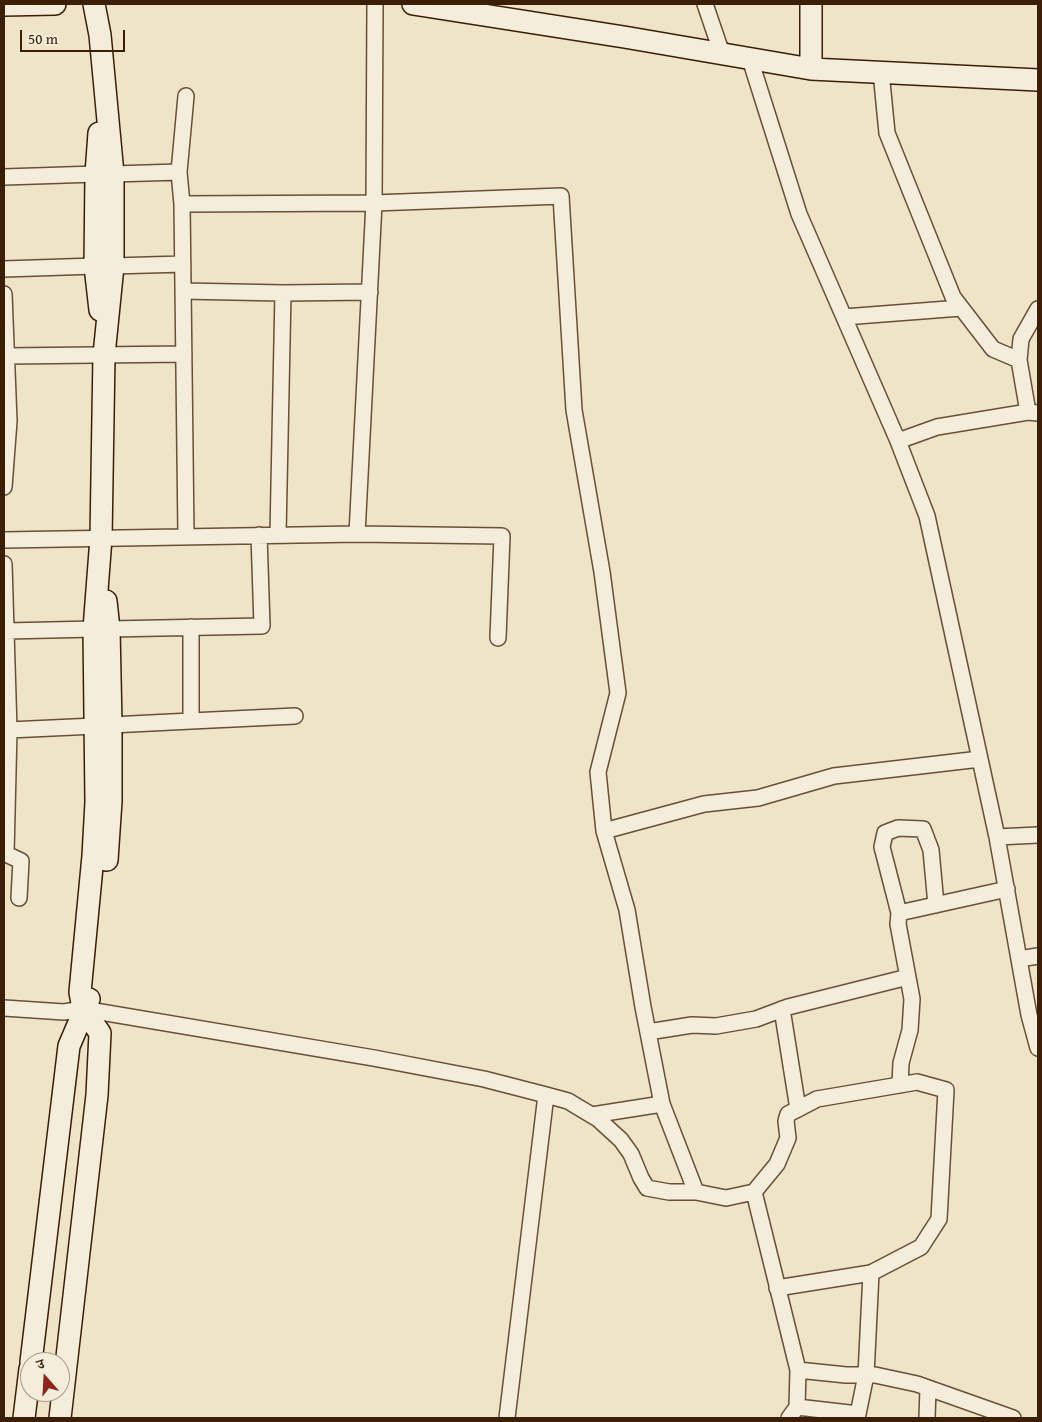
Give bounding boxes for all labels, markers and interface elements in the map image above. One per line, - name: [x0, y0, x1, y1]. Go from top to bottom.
- scale bar: [22, 20, 128, 52]
- text: 50 m: [28, 28, 58, 49]
- north arrow: [20, 1352, 70, 1402]
- text: उ: [34, 1353, 47, 1374]

